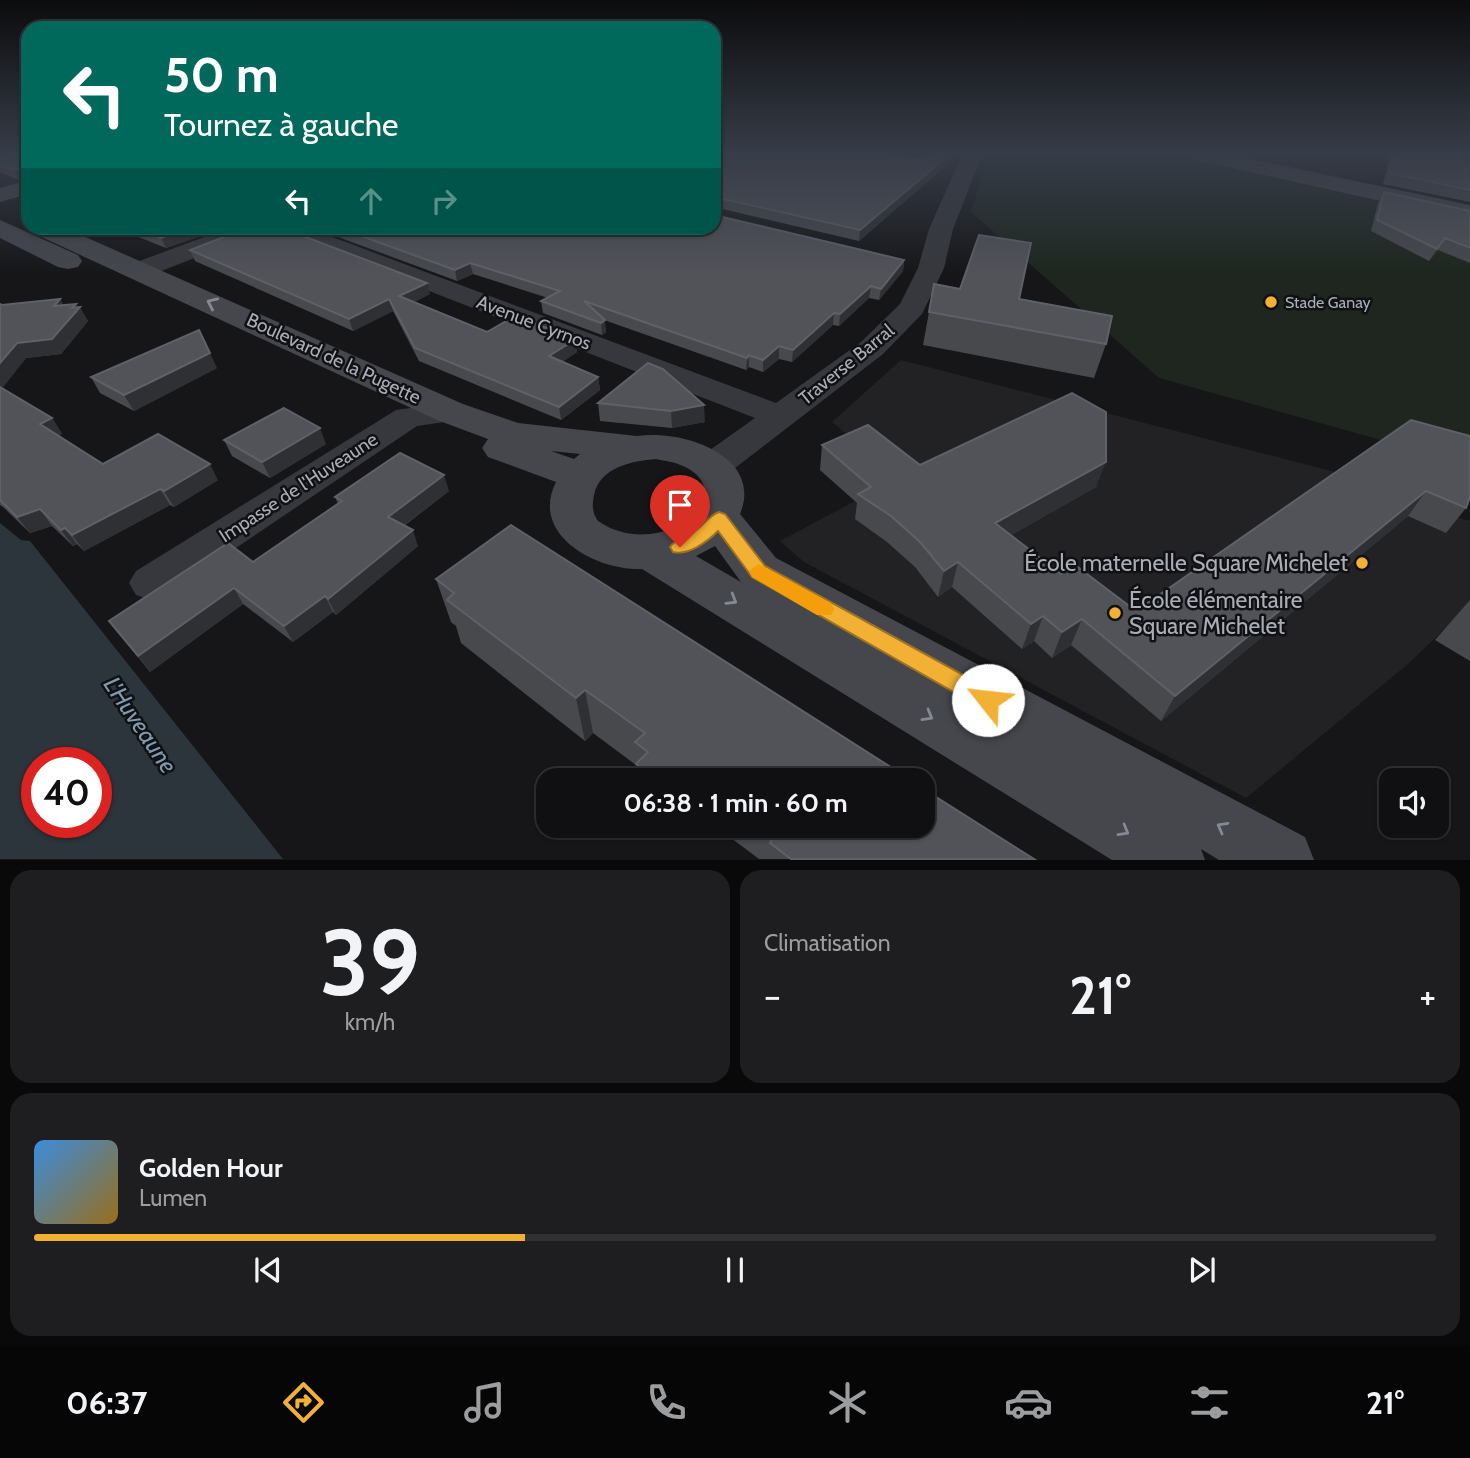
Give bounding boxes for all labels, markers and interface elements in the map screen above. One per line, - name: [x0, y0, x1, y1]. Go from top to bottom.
- text: 50 m: [164, 45, 279, 104]
- icon: left: [49, 49, 140, 140]
- text: Tournez à gauche: [164, 105, 398, 144]
- icon: left: [279, 182, 317, 220]
- icon: ahead: [352, 182, 390, 220]
- icon: right: [425, 182, 463, 220]
- street label: Avenue Cyrnos: [473, 290, 594, 355]
- place label: Stade Ganay: [1285, 293, 1371, 312]
- marker: Stade Ganay: [1263, 294, 1279, 310]
- one-way arrow: [207, 297, 220, 311]
- street label: Boulevard de la Pugette: [243, 308, 425, 409]
- street label: Traverse Barral: [794, 319, 899, 410]
- street label: Impasse de l'Huveaune: [215, 427, 382, 547]
- pin: [650, 475, 710, 547]
- icon: arrive: [661, 486, 699, 524]
- place label: École maternelle Square Michelet: [1024, 548, 1348, 577]
- marker: École maternelle Square Michelet: [1354, 555, 1370, 571]
- place label: École élémentaire Square Michelet: [1129, 585, 1303, 640]
- one-way arrow: [724, 592, 737, 605]
- marker: École élémentaire Square Michelet: [1107, 605, 1123, 621]
- position arrow: [951, 663, 1025, 737]
- water label: L'Huveaune: [98, 671, 183, 778]
- one-way arrow: [920, 708, 933, 721]
- speed limit sign: 40: [21, 747, 112, 838]
- map controls: [1379, 768, 1449, 838]
- button: sound: [1379, 768, 1449, 838]
- text: 06:38 · 1 min · 60 m: [624, 787, 847, 819]
- one-way arrow: [1217, 822, 1230, 835]
- one-way arrow: [1117, 823, 1129, 836]
- text: 39: [320, 907, 420, 1018]
- text: Climatisation: [764, 929, 891, 957]
- text: 21°: [1069, 964, 1131, 1027]
- text: −: [764, 972, 781, 1019]
- text: +: [1419, 972, 1436, 1019]
- text: km/h: [345, 1008, 395, 1036]
- text: Golden Hour: [139, 1152, 282, 1184]
- text: Lumen: [139, 1184, 207, 1212]
- icon: previous: [249, 1251, 287, 1289]
- icon: pause: [716, 1251, 754, 1289]
- icon: next: [1183, 1251, 1221, 1289]
- icon: directions: [279, 1378, 328, 1427]
- icon: music: [460, 1378, 509, 1427]
- icon: phone: [642, 1378, 691, 1427]
- icon: climate: [823, 1378, 872, 1427]
- icon: car: [1004, 1378, 1053, 1427]
- icon: filters: [1185, 1378, 1234, 1427]
- text: 06:37: [66, 1383, 147, 1422]
- text: 21°: [1366, 1383, 1404, 1422]

